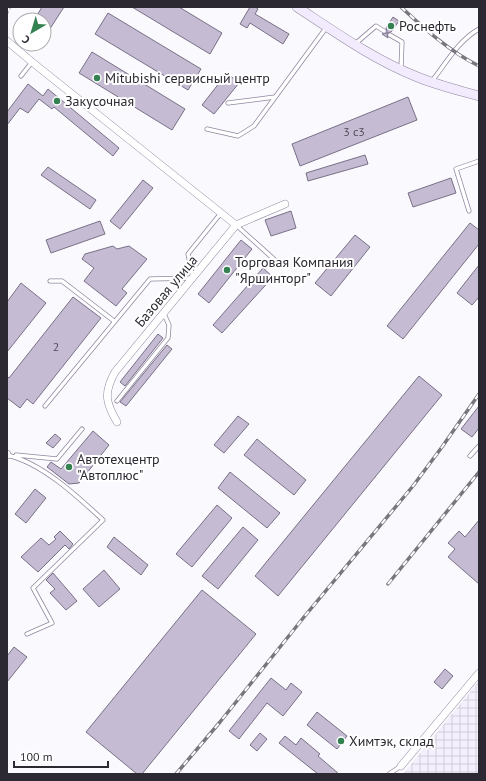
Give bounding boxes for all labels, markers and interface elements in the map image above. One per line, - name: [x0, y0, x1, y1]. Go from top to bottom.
- north arrow: [12, 12, 52, 52]
- place label: Роснефть: [399, 17, 457, 35]
- marker: Роснефть: [386, 21, 396, 31]
- text: С: [19, 32, 33, 47]
- place label: Mitubishi сервисный центр: [105, 69, 270, 87]
- marker: Mitubishi сервисный центр: [92, 73, 102, 83]
- place label: Закусочная: [65, 92, 134, 110]
- marker: Закусочная: [52, 96, 62, 106]
- house number: 3 с3: [343, 124, 365, 139]
- street label: Базовая улица: [131, 251, 201, 331]
- place label: Торговая Компания "Яршинторг": [235, 253, 353, 287]
- marker: Торговая Компания "Яршинторг": [222, 265, 232, 275]
- house number: 2: [53, 339, 59, 354]
- place label: Автотехцентр "Автоплюс": [77, 450, 160, 484]
- marker: Автотехцентр "Автоплюс": [64, 462, 74, 472]
- place label: Химтэк, склад: [349, 732, 434, 750]
- marker: Химтэк, склад: [336, 736, 346, 746]
- scale bar: [14, 743, 108, 769]
- text: 100 m: [20, 749, 53, 764]

